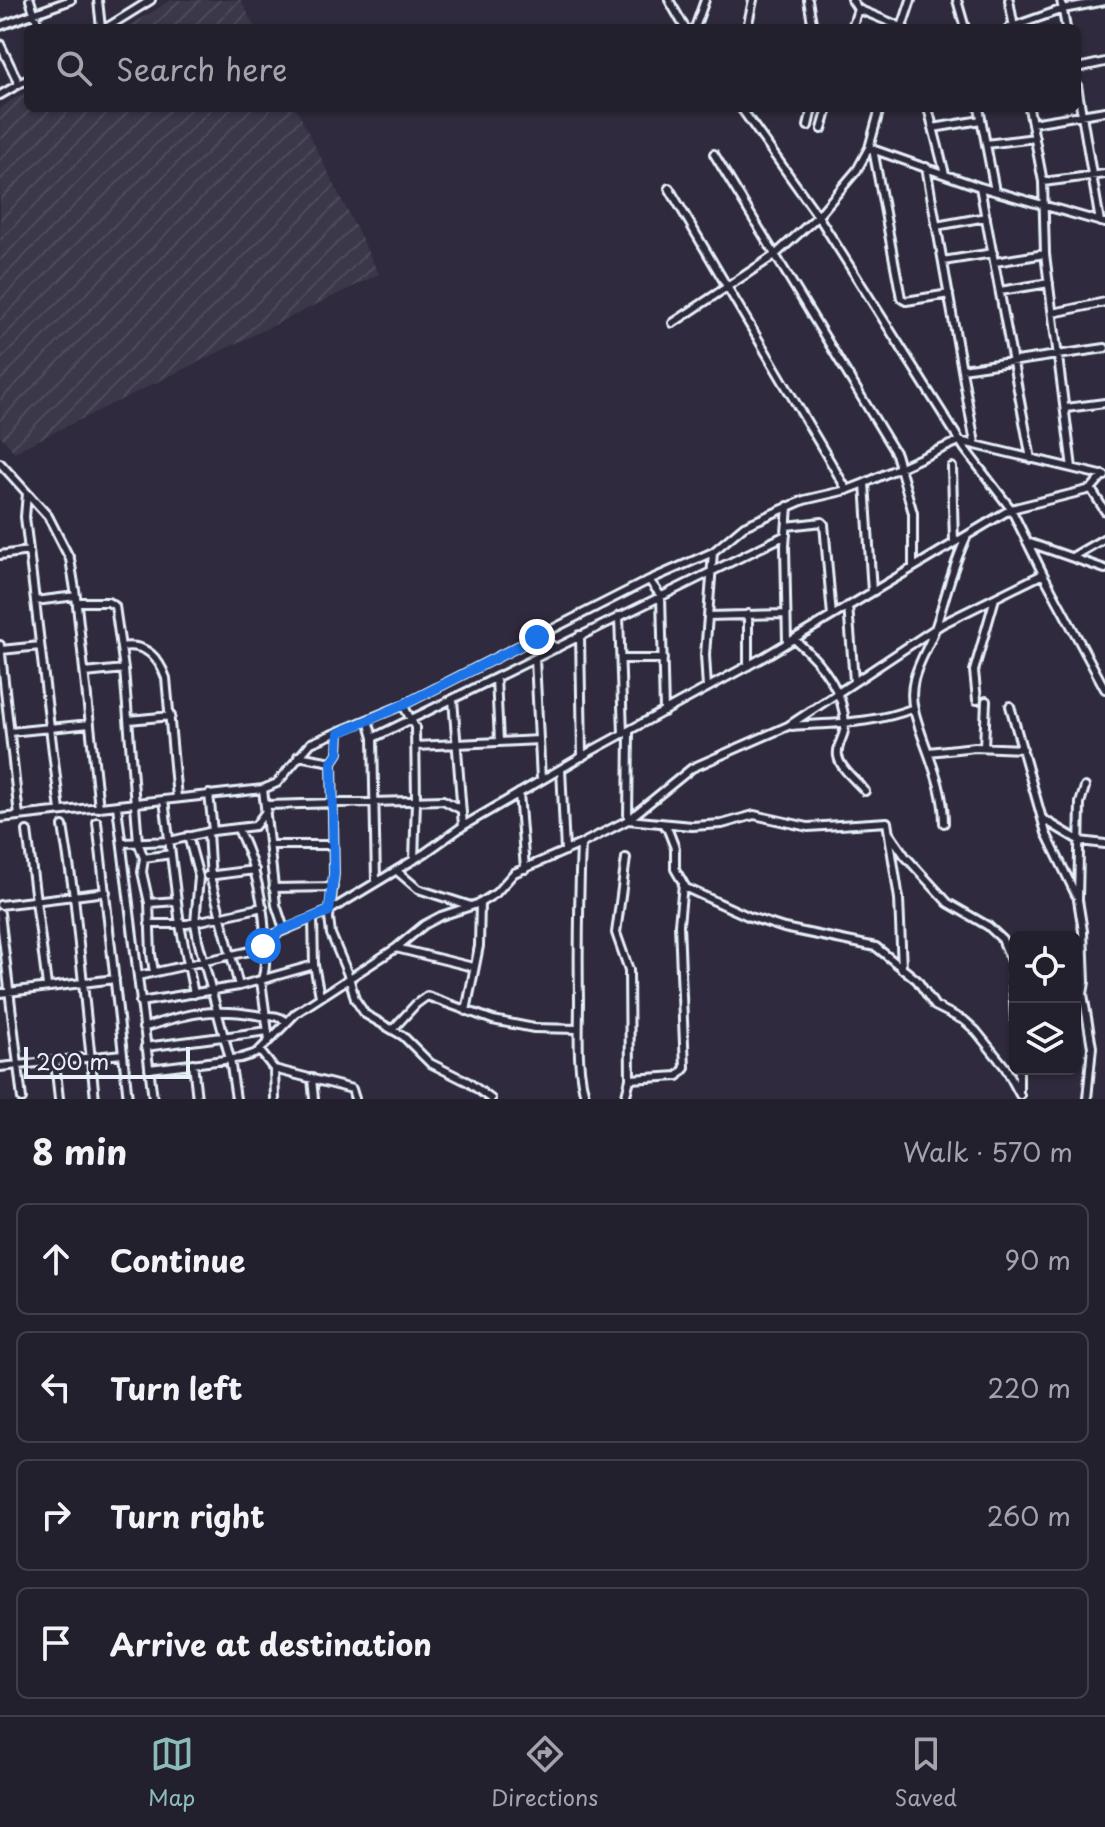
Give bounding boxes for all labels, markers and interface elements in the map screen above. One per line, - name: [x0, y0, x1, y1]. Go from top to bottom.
- search box: [24, 24, 1081, 112]
- icon: search: [52, 46, 96, 90]
- text: Search here: [116, 46, 288, 91]
- route end: [519, 619, 555, 655]
- route start: [245, 928, 281, 964]
- map controls: [1009, 931, 1081, 1075]
- button: locate: [1009, 931, 1081, 1003]
- button: layers: [1009, 1003, 1081, 1075]
- scale bar: [24, 1043, 190, 1079]
- text: 200 m: [36, 1044, 109, 1077]
- text: 8 min: [32, 1125, 127, 1177]
- text: Walk · 570 m: [903, 1132, 1073, 1171]
- icon: ahead: [34, 1237, 78, 1281]
- text: Continue: [110, 1237, 245, 1282]
- text: 90 m: [1004, 1240, 1071, 1279]
- icon: left: [34, 1365, 78, 1409]
- text: Turn left: [110, 1365, 242, 1410]
- text: 220 m: [987, 1368, 1071, 1407]
- icon: right: [34, 1493, 78, 1537]
- text: Turn right: [110, 1493, 265, 1538]
- text: 260 m: [987, 1496, 1071, 1535]
- icon: arrive: [34, 1621, 78, 1665]
- text: Arrive at destination: [110, 1621, 432, 1666]
- tab: Map: [148, 1732, 195, 1813]
- tab: Directions: [491, 1732, 598, 1813]
- tab: Saved: [894, 1732, 957, 1813]

